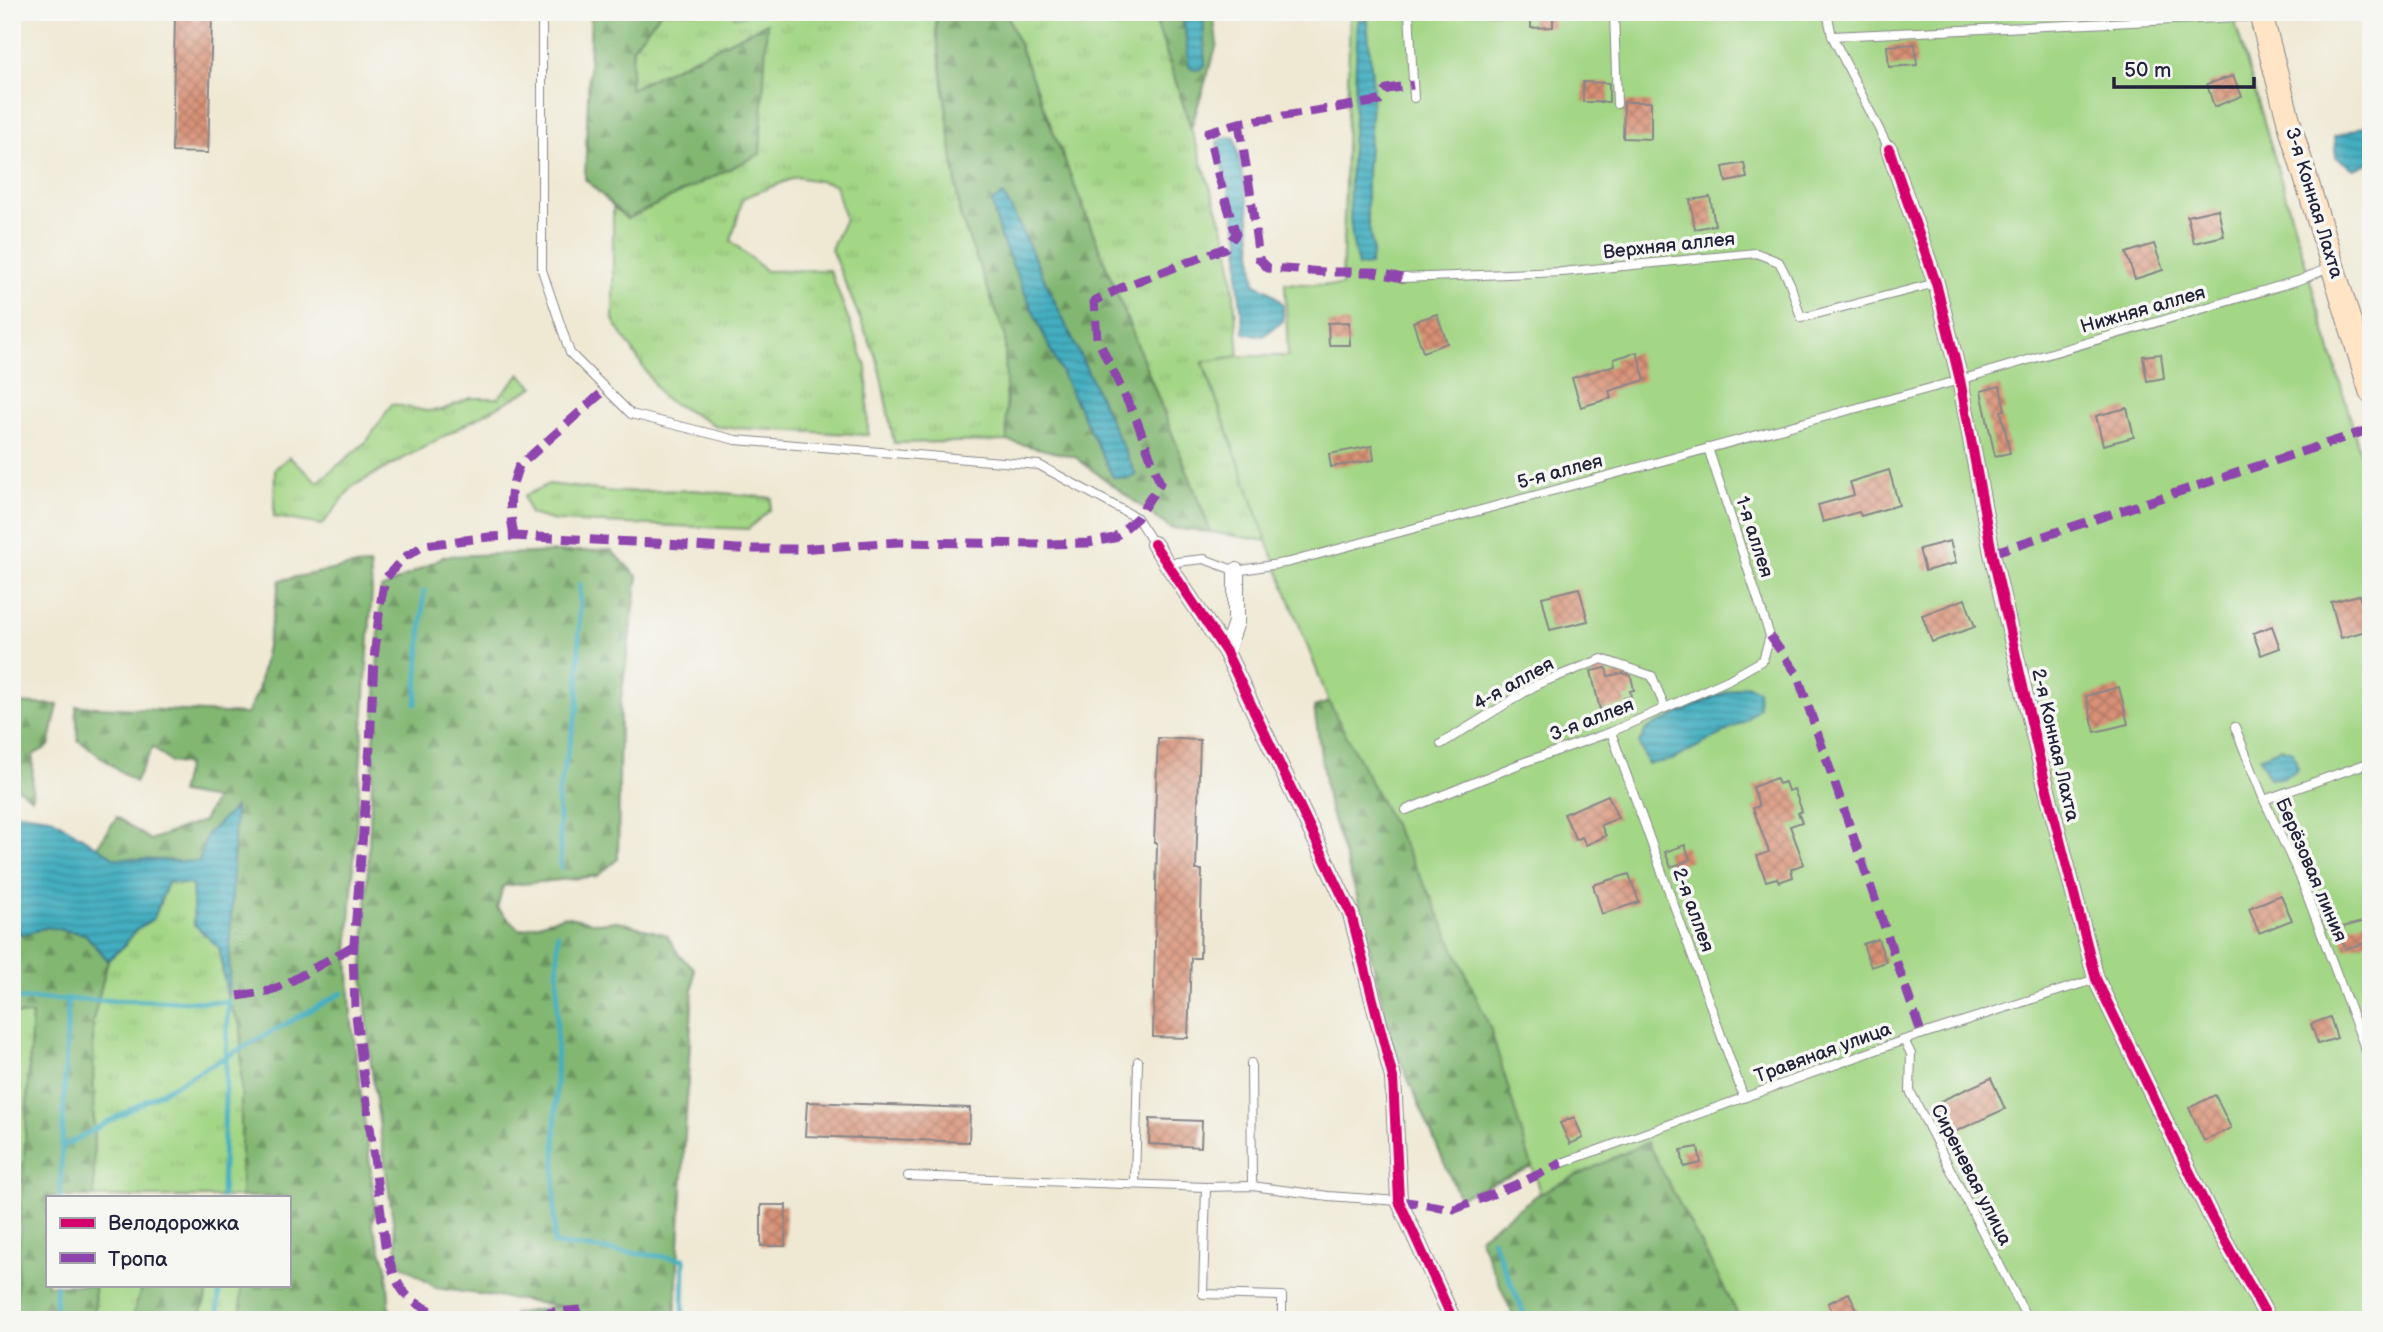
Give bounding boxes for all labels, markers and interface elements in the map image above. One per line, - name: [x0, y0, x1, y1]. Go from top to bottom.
- scale bar: [2114, 46, 2254, 90]
- text: 50 m: [2124, 58, 2171, 83]
- street label: 3-я Конная Лахта: [2280, 125, 2348, 281]
- street label: Верхняя аллея: [1602, 228, 1736, 264]
- street label: Нижняя аллея: [2078, 281, 2208, 339]
- street label: 5-я аллея: [1515, 450, 1605, 494]
- street label: 1-я аллея: [1730, 494, 1778, 580]
- street label: 4-я аллея: [1470, 653, 1558, 715]
- street label: 2-я Конная Лахта: [2026, 666, 2084, 824]
- street label: 3-я аллея: [1547, 693, 1637, 747]
- street label: Берёзовая линия: [2270, 795, 2352, 945]
- street label: 2-я аллея: [1667, 865, 1719, 955]
- street label: Травяная улица: [1752, 1018, 1894, 1088]
- street label: Сиреневая улица: [1925, 1100, 2017, 1250]
- legend: [46, 1196, 290, 1286]
- text: Велодорожка: [108, 1211, 240, 1236]
- text: Тропа: [108, 1247, 168, 1272]

